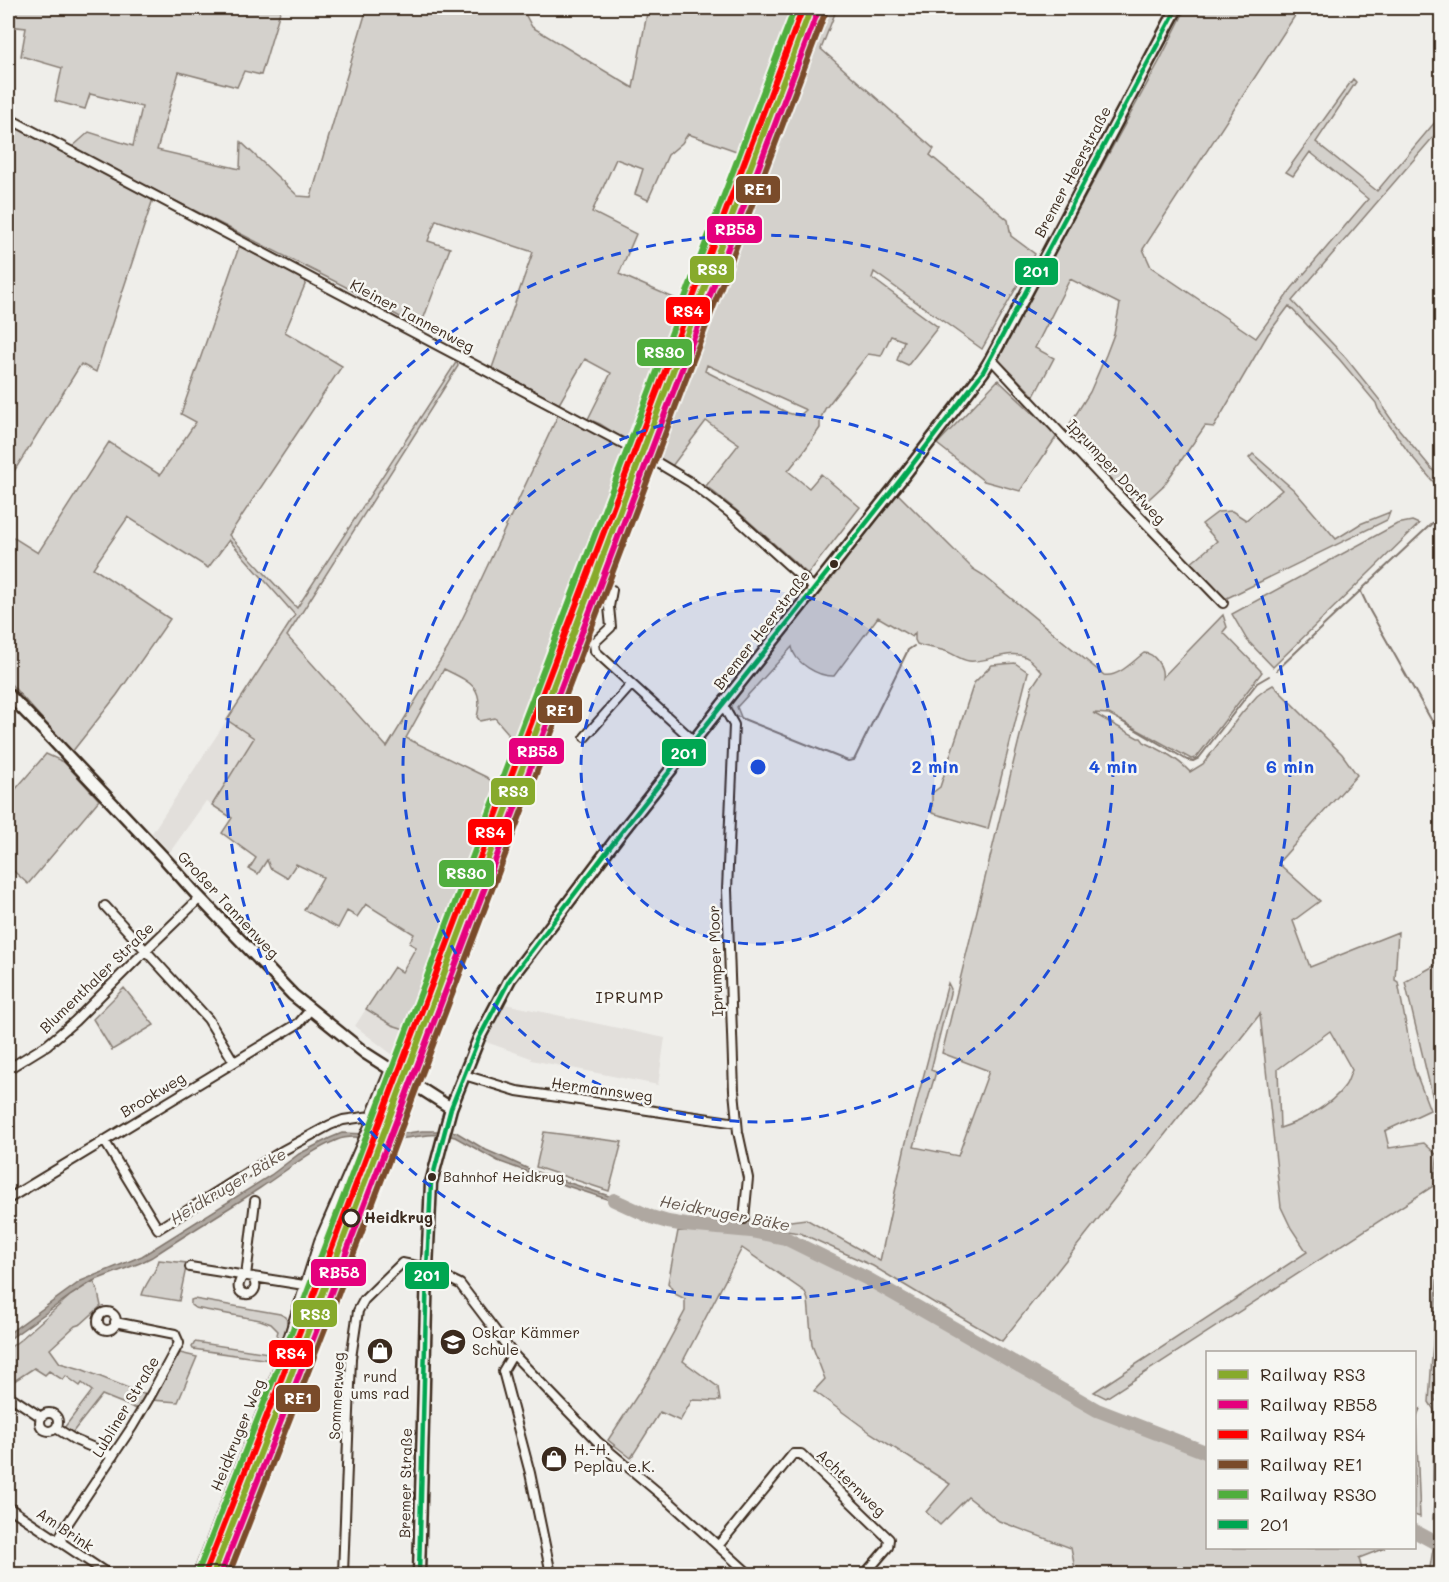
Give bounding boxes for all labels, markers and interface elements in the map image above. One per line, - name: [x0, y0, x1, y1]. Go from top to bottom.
- street label: Bremer Heerstraße: [1029, 102, 1115, 241]
- line badge: RE1: [735, 175, 781, 204]
- text: RE1: [744, 178, 772, 199]
- line badge: RB58: [706, 215, 763, 244]
- text: RB58: [714, 218, 756, 239]
- line badge: RS3: [689, 255, 735, 284]
- line badge: 201: [1014, 257, 1059, 286]
- text: RS3: [697, 258, 728, 279]
- text: 201: [1023, 260, 1049, 281]
- street label: Kleiner Tannenweg: [347, 274, 478, 357]
- line badge: RS4: [665, 296, 711, 325]
- text: RS4: [672, 300, 704, 321]
- line badge: RS30: [636, 338, 693, 367]
- text: RS30: [644, 341, 684, 362]
- street label: Iprumper Dorfweg: [1063, 415, 1171, 528]
- unlabelled marker: [828, 558, 840, 570]
- street label: Bremer Heerstraße: [708, 566, 814, 693]
- line badge: RE1: [537, 695, 583, 724]
- text: RE1: [546, 699, 574, 720]
- line badge: RB58: [508, 737, 565, 765]
- line badge: 201: [661, 738, 707, 767]
- text: RB58: [516, 740, 558, 761]
- text: 201: [671, 742, 697, 763]
- text: 2 min: [911, 754, 959, 778]
- text: 4 min: [1089, 754, 1137, 778]
- text: 6 min: [1266, 754, 1314, 778]
- centre of rings: [748, 757, 768, 777]
- line badge: RS3: [490, 777, 536, 806]
- text: RS3: [498, 780, 529, 801]
- line badge: RS4: [467, 818, 513, 846]
- text: RS4: [474, 821, 506, 842]
- street label: Großer Tannenweg: [174, 846, 284, 963]
- line badge: RS30: [438, 859, 495, 888]
- text: RS30: [446, 862, 486, 883]
- street label: Iprumper Moor: [703, 905, 727, 1017]
- street label: Blumenthaler Straße: [35, 918, 158, 1037]
- district label: IPRUMP: [595, 986, 665, 1007]
- street label: Brookweg: [116, 1067, 189, 1121]
- street label: Hermannsweg: [550, 1072, 654, 1106]
- water label: Heidkruger Bäke: [166, 1142, 290, 1229]
- place label: Bahnhof Heidkrug: [443, 1167, 564, 1186]
- marker: Bahnhof Heidkrug: [426, 1171, 438, 1183]
- water label: Heidkruger Bäke: [658, 1190, 792, 1235]
- place label: Heidkrug: [364, 1207, 433, 1227]
- marker: Heidkrug: [342, 1209, 360, 1227]
- line badge: RB58: [310, 1258, 367, 1287]
- text: RB58: [318, 1261, 360, 1282]
- line badge: 201: [404, 1261, 450, 1290]
- text: 201: [414, 1264, 440, 1285]
- line badge: RS3: [292, 1299, 338, 1328]
- text: RS3: [300, 1303, 331, 1324]
- place label: Oskar Kämmer Schule: [472, 1322, 580, 1359]
- school or university icon: Oskar Kämmer Schule: [438, 1327, 468, 1357]
- shop icon: rund ums rad: [365, 1336, 395, 1366]
- line badge: RS4: [268, 1339, 314, 1368]
- text: RS4: [275, 1342, 307, 1363]
- street label: Sommerweg: [324, 1351, 348, 1440]
- legend: [1206, 1351, 1416, 1549]
- street label: Lubliner Straße: [87, 1352, 163, 1461]
- text: Railway RS3: [1260, 1362, 1365, 1386]
- place label: rund ums rad: [351, 1366, 409, 1403]
- street label: Heidkruger Weg: [205, 1375, 269, 1494]
- line badge: RE1: [275, 1384, 321, 1413]
- text: RE1: [284, 1387, 312, 1408]
- text: Railway RB58: [1260, 1392, 1377, 1416]
- text: Railway RS4: [1260, 1422, 1366, 1446]
- street label: Bremer Straße: [394, 1428, 416, 1538]
- place label: H.-H. Peplau e.K.: [574, 1439, 655, 1476]
- shop icon: H.-H. Peplau e.K.: [539, 1444, 569, 1474]
- street label: Achternweg: [813, 1444, 891, 1521]
- text: Railway RE1: [1260, 1452, 1363, 1476]
- text: Railway RS30: [1260, 1482, 1376, 1506]
- street label: Am Brink: [33, 1503, 98, 1556]
- text: 201: [1260, 1512, 1289, 1536]

